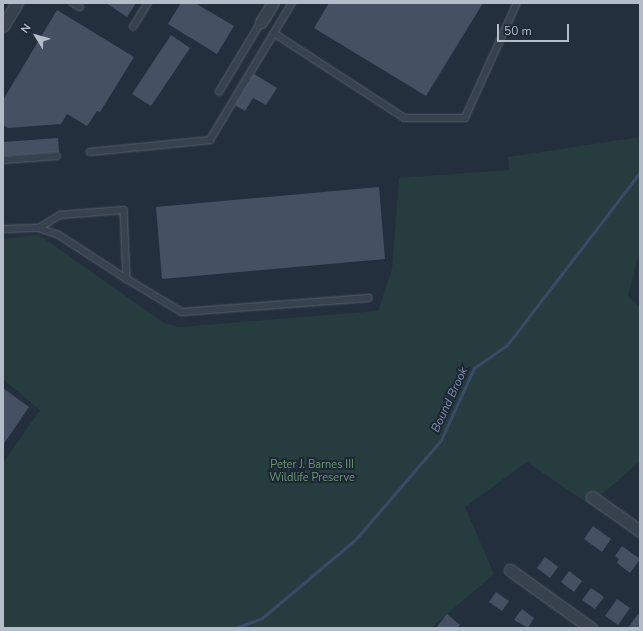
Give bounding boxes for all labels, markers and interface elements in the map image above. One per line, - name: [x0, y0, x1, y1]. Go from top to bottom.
- north arrow: [16, 16, 56, 56]
- scale bar: [499, 16, 571, 42]
- text: N: [18, 21, 34, 36]
- text: 50 m: [504, 23, 532, 39]
- water label: Bound Brook: [429, 365, 471, 435]
- park label: Peter J. Barnes III Wildlife Preserve: [269, 459, 355, 485]

